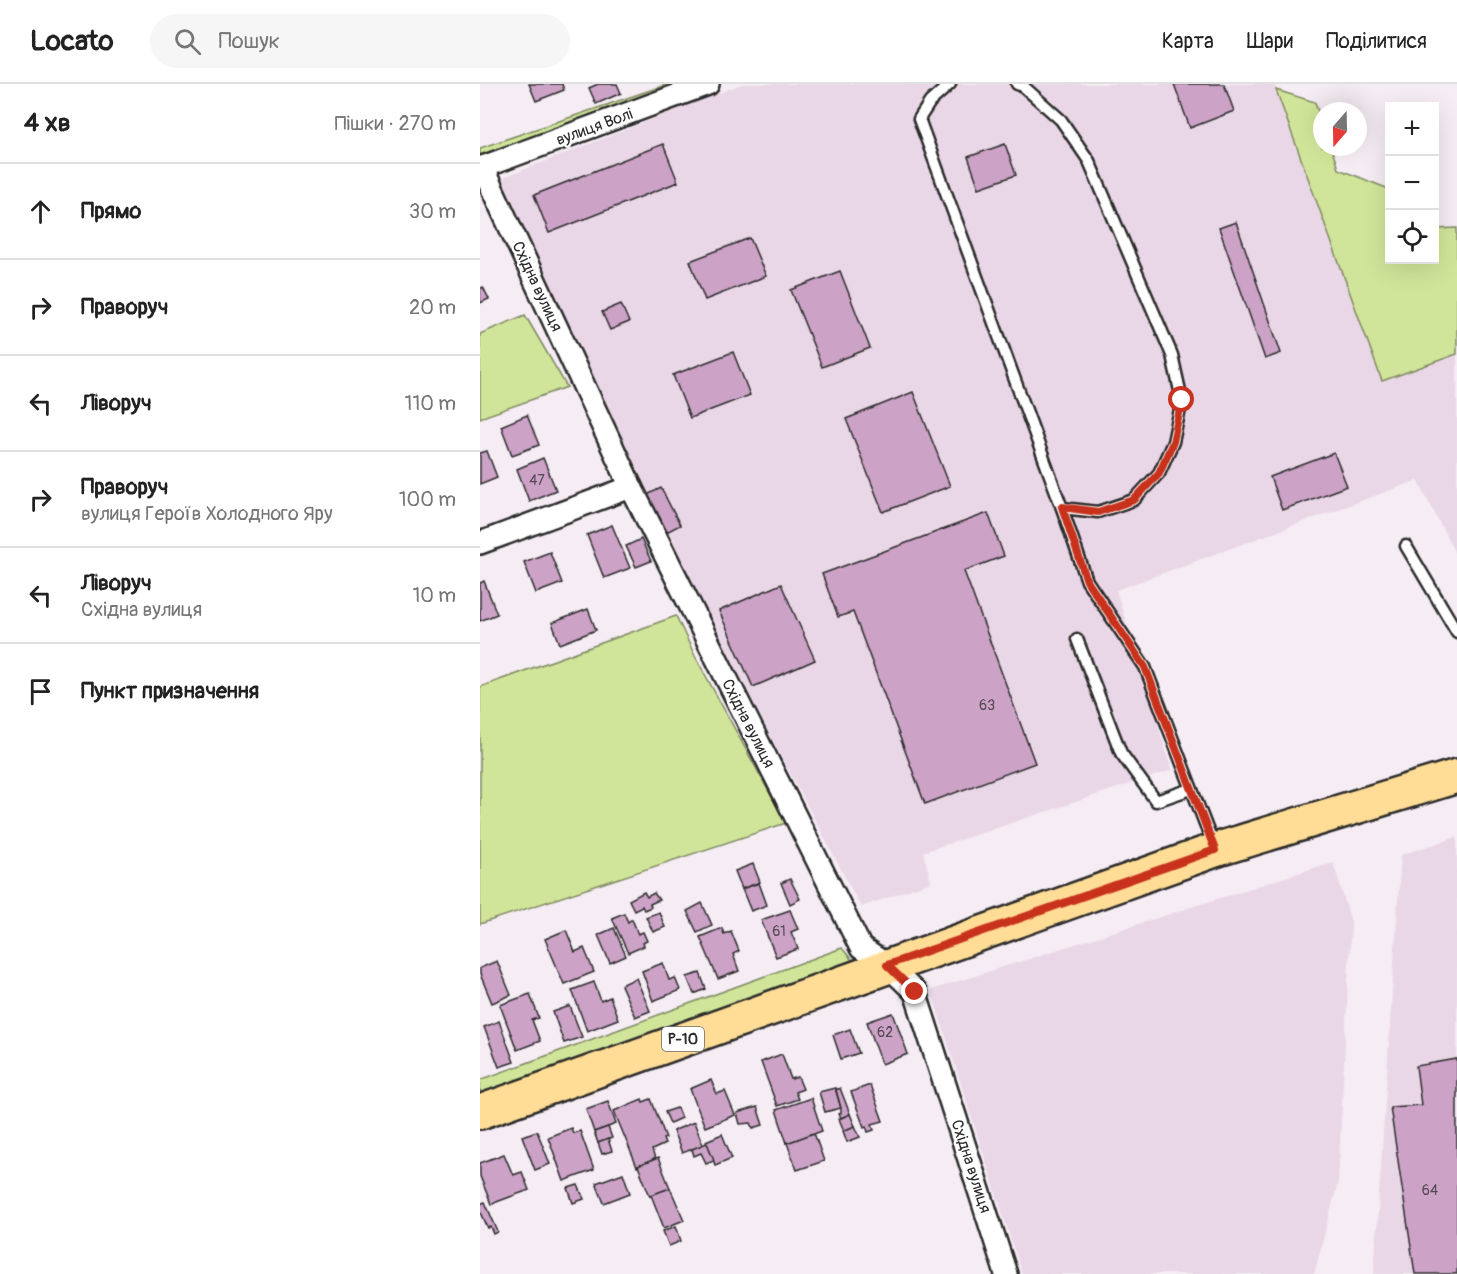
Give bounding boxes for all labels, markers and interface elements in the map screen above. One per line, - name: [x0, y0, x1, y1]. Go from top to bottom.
- search box: [150, 14, 570, 68]
- text: Locato: [30, 24, 114, 59]
- icon: search: [171, 25, 204, 58]
- text: Пошук: [219, 27, 280, 55]
- text: Карта: [1162, 28, 1214, 55]
- text: Шари: [1247, 28, 1293, 55]
- text: Поділитися: [1326, 28, 1427, 55]
- north arrow: [1313, 102, 1367, 156]
- map controls: [1385, 102, 1439, 264]
- button: +: [1385, 102, 1439, 156]
- street label: вулиця Волі: [553, 104, 636, 150]
- text: 4 хв: [24, 107, 71, 139]
- text: Пішки · 270 m: [334, 111, 456, 136]
- button: −: [1385, 156, 1439, 210]
- icon: ahead: [24, 195, 57, 228]
- text: Прямо: [81, 197, 141, 225]
- text: 30 m: [409, 199, 456, 224]
- button: locate: [1385, 210, 1439, 264]
- street label: Східна вулиця: [508, 238, 567, 335]
- icon: right: [24, 291, 57, 324]
- text: Праворуч: [81, 293, 168, 321]
- text: 20 m: [409, 295, 456, 320]
- route start: [1168, 386, 1194, 412]
- icon: left: [24, 387, 57, 420]
- text: Ліворуч: [81, 389, 152, 417]
- text: 110 m: [405, 391, 456, 416]
- house number: 47: [529, 472, 545, 489]
- text: Праворуч: [81, 473, 168, 501]
- icon: right: [24, 483, 57, 516]
- text: 100 m: [399, 487, 456, 512]
- text: вулиця Героїв Холодного Яру: [81, 501, 333, 526]
- text: Ліворуч: [81, 569, 152, 597]
- icon: left: [24, 579, 57, 612]
- text: 10 m: [412, 583, 456, 608]
- text: Східна вулиця: [81, 597, 202, 622]
- icon: arrive: [24, 675, 57, 708]
- street label: Східна вулиця: [717, 676, 779, 771]
- text: Пункт призначення: [81, 677, 259, 705]
- house number: 63: [979, 697, 995, 714]
- house number: 61: [772, 923, 786, 940]
- route end: [901, 978, 927, 1004]
- house number: 62: [877, 1024, 893, 1041]
- road number: Р-10: [662, 1027, 704, 1051]
- street label: Східна вулиця: [947, 1117, 996, 1216]
- house number: 64: [1422, 1182, 1438, 1199]

